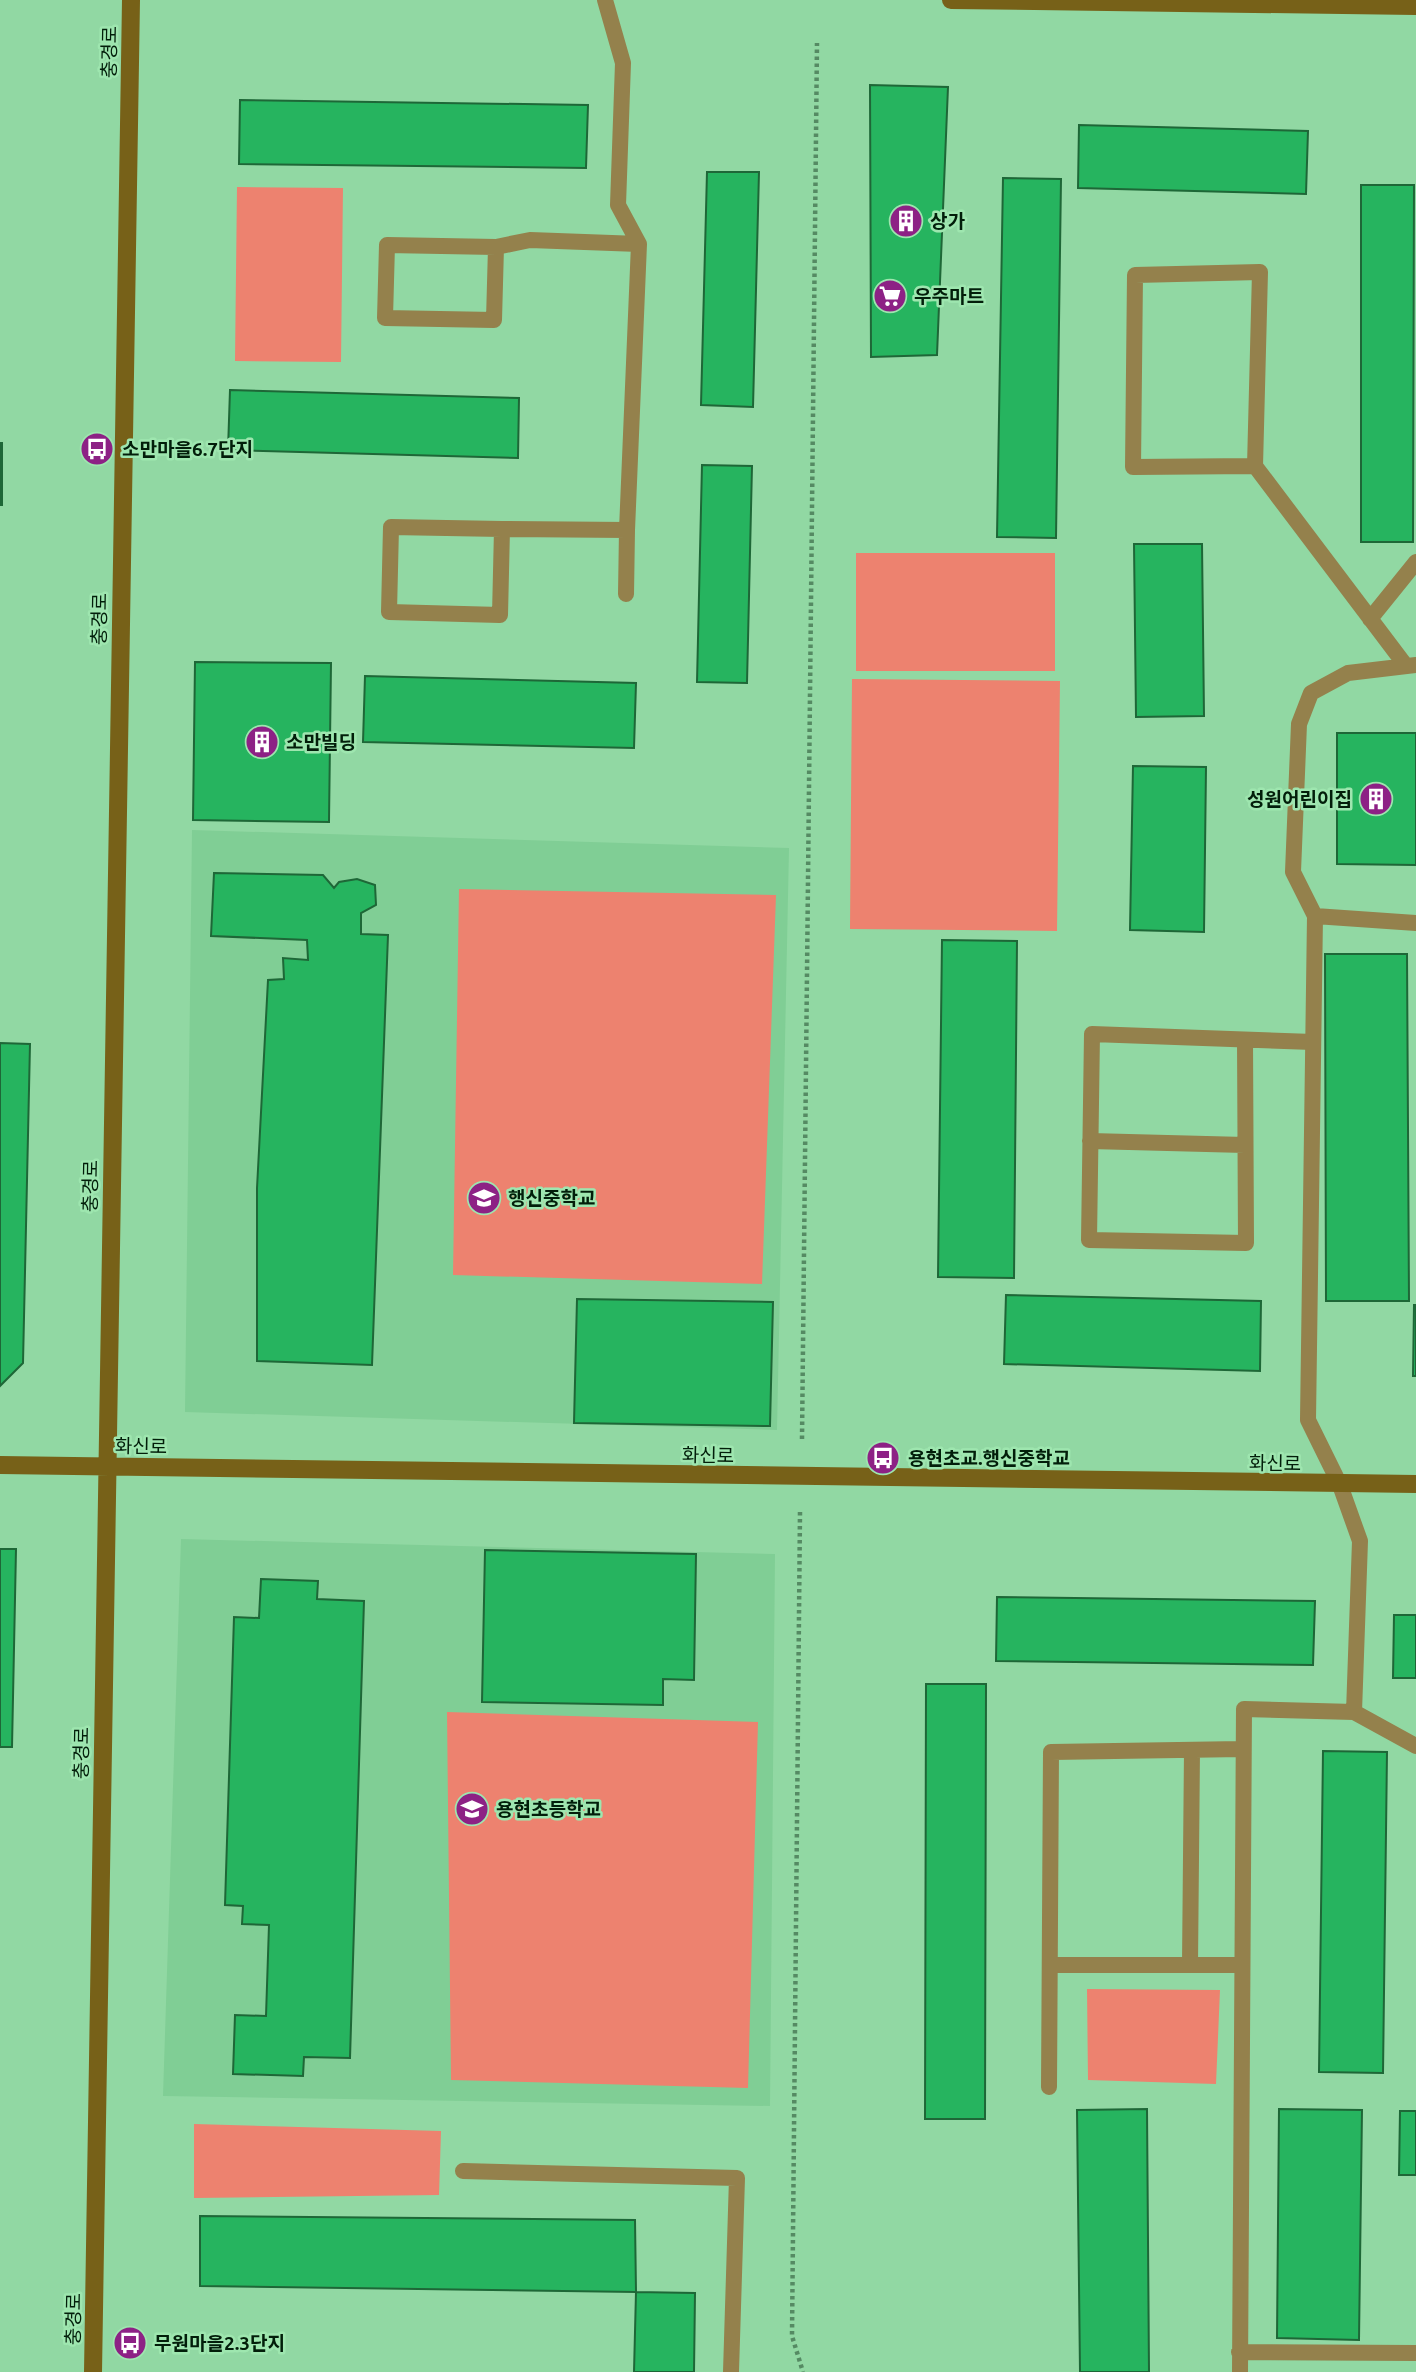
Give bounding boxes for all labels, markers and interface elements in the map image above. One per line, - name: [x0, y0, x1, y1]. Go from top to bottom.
- street label: 충경로: [98, 26, 120, 78]
- building icon: 상가: [887, 202, 925, 240]
- place label: 상가: [930, 210, 965, 232]
- supermarket icon: 우주마트: [871, 277, 909, 315]
- place label: 우주마트: [914, 285, 984, 307]
- bus stop icon: 소만마을6.7단지: [78, 430, 116, 468]
- place label: 소만마을6.7단지: [122, 438, 253, 460]
- street label: 충경로: [88, 593, 110, 645]
- building icon: 소만빌딩: [243, 723, 281, 761]
- place label: 소만빌딩: [286, 731, 356, 753]
- building icon: 성원어린이집: [1357, 780, 1395, 818]
- place label: 성원어린이집: [1247, 788, 1352, 810]
- street label: 충경로: [79, 1160, 101, 1212]
- school or university icon: 행신중학교: [465, 1179, 503, 1217]
- place label: 행신중학교: [508, 1187, 595, 1209]
- street label: 화신로: [115, 1435, 167, 1457]
- bus stop icon: 용현초교.행신중학교: [864, 1439, 902, 1477]
- street label: 화신로: [682, 1444, 734, 1466]
- place label: 용현초교.행신중학교: [908, 1447, 1070, 1469]
- street label: 화신로: [1249, 1452, 1301, 1474]
- street label: 충경로: [70, 1727, 92, 1779]
- school or university icon: 용현초등학교: [453, 1790, 491, 1828]
- place label: 용현초등학교: [496, 1798, 601, 1820]
- street label: 충경로: [62, 2293, 84, 2345]
- bus stop icon: 무원마을2.3단지: [111, 2324, 149, 2362]
- place label: 무원마을2.3단지: [154, 2332, 285, 2354]

